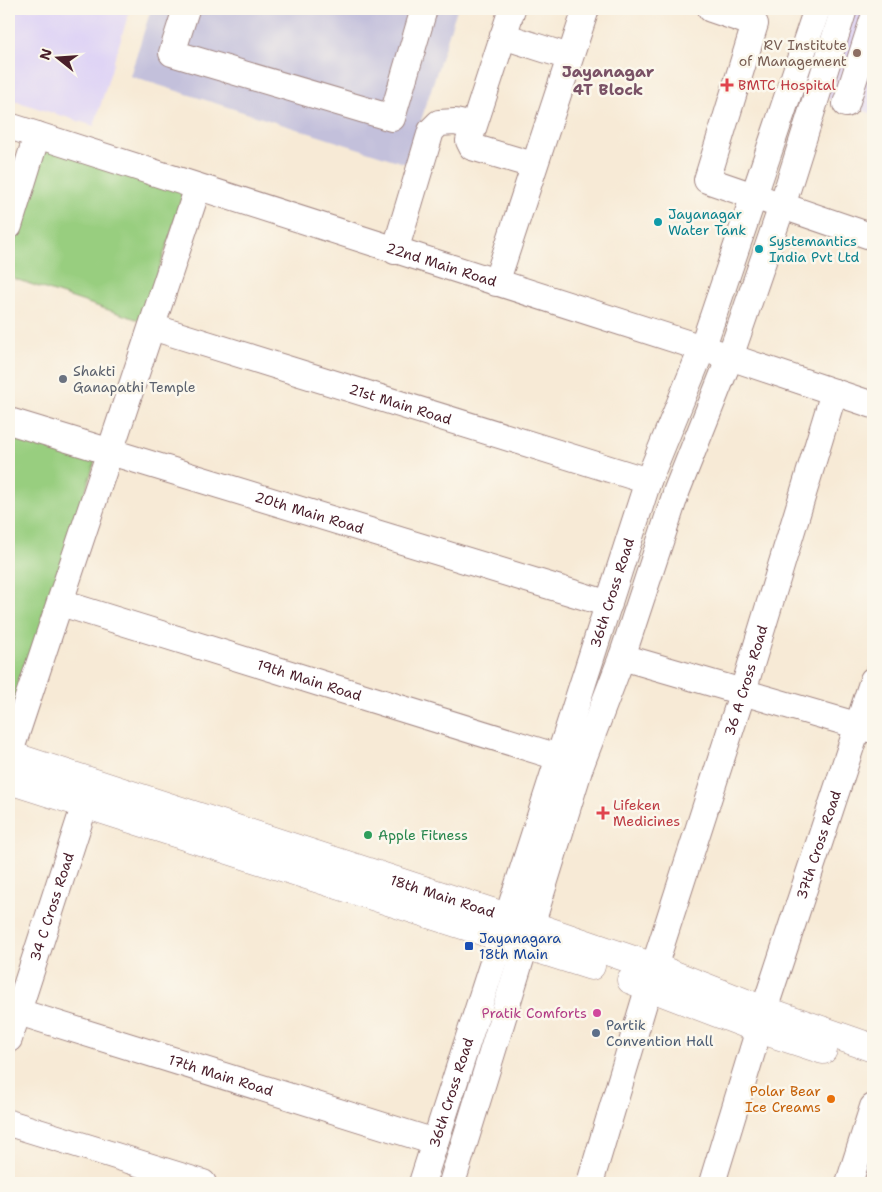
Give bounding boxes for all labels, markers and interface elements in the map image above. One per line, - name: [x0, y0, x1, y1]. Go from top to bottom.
- north arrow: [32, 32, 82, 82]
- place label: RV Institute of Management: [739, 36, 847, 70]
- text: N: [35, 46, 56, 62]
- marker: RV Institute of Management: [851, 47, 863, 59]
- district label: Jayanagar 4T Block: [562, 61, 655, 100]
- place label: BMTC Hospital: [738, 76, 836, 94]
- marker: BMTC Hospital: [720, 78, 734, 92]
- place label: Jayanagar Water Tank: [668, 205, 746, 239]
- marker: Jayanagar Water Tank: [652, 216, 664, 228]
- place label: Systemantics India Pvt Ltd: [769, 232, 860, 266]
- street label: 22nd Main Road: [384, 238, 499, 291]
- marker: Systemantics India Pvt Ltd: [753, 243, 765, 255]
- place label: Shakti Ganapathi Temple: [73, 362, 196, 396]
- marker: Shakti Ganapathi Temple: [57, 373, 69, 385]
- street label: 21st Main Road: [347, 380, 454, 429]
- street label: 20th Main Road: [253, 488, 366, 538]
- street label: 36th Cross Road: [586, 536, 638, 650]
- street label: 36 A Cross Road: [720, 623, 772, 738]
- street label: 19th Main Road: [255, 655, 364, 705]
- street label: 37th Cross Road: [792, 788, 845, 901]
- place label: Lifeken Medicines: [613, 796, 680, 830]
- marker: Lifeken Medicines: [597, 807, 609, 819]
- place label: Apple Fitness: [378, 826, 468, 844]
- marker: Apple Fitness: [362, 829, 374, 841]
- street label: 34 C Cross Road: [26, 850, 78, 963]
- street label: 18th Main Road: [388, 871, 497, 922]
- place label: Jayanagara 18th Main: [479, 929, 561, 963]
- marker: Jayanagara 18th Main: [463, 940, 475, 952]
- place label: Pratik Comforts: [482, 1004, 587, 1022]
- marker: Pratik Comforts: [591, 1007, 603, 1019]
- place label: Partik Convention Hall: [606, 1016, 714, 1050]
- marker: Partik Convention Hall: [590, 1027, 602, 1039]
- street label: 36th Cross Road: [425, 1035, 477, 1150]
- street label: 17th Main Road: [166, 1050, 276, 1100]
- place label: Polar Bear Ice Creams: [745, 1082, 821, 1116]
- marker: Polar Bear Ice Creams: [825, 1093, 837, 1105]

